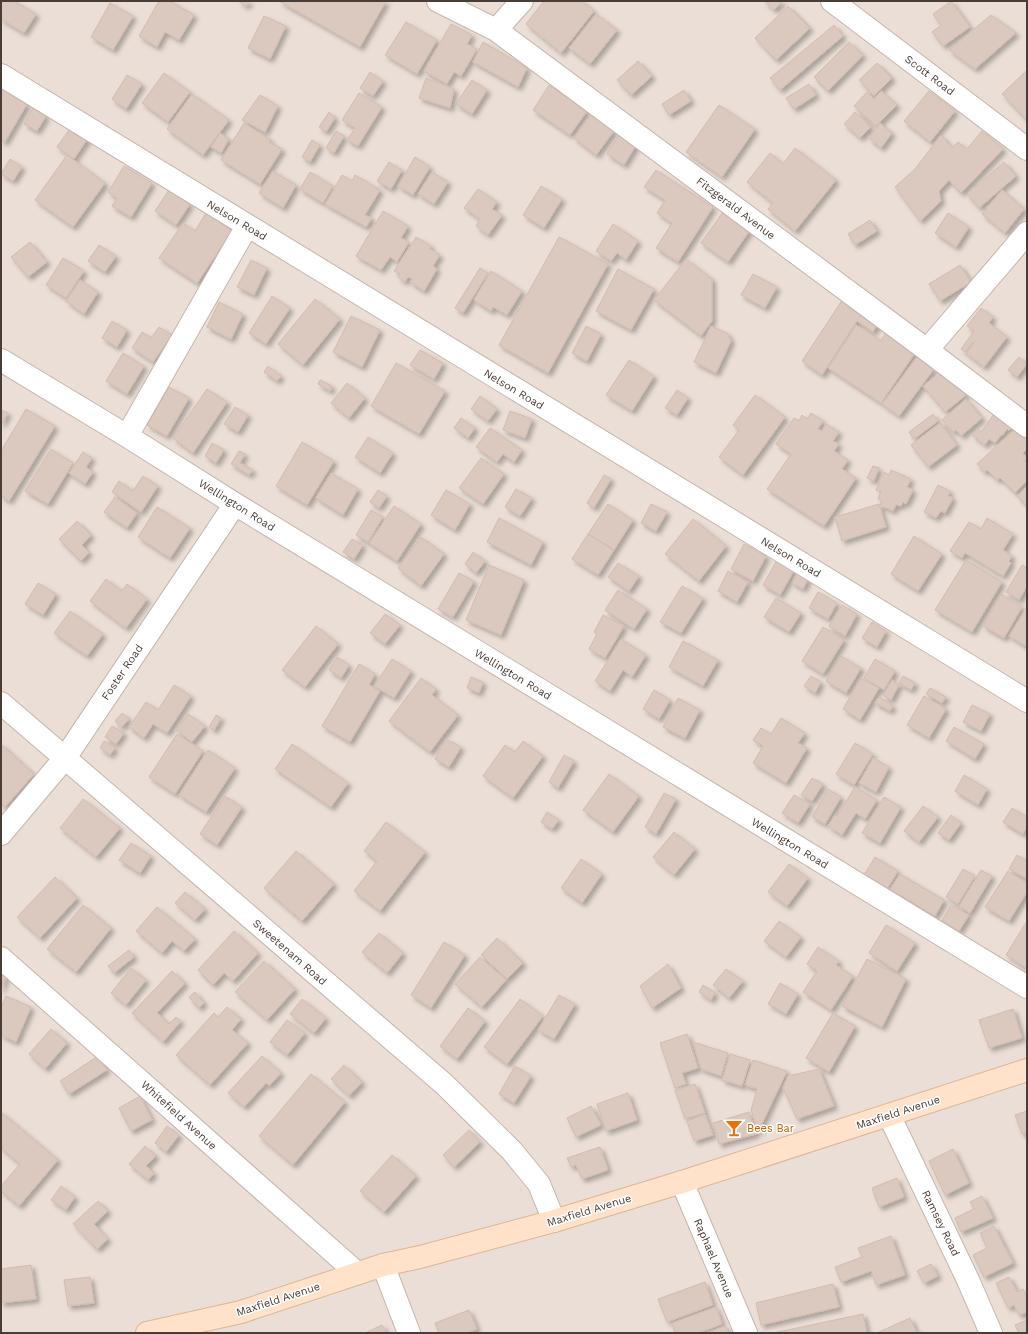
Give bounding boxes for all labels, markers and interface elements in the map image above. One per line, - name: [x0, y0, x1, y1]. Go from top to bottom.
- street label: Scott Road: [902, 53, 957, 98]
- street label: Fitzgerald Avenue: [694, 175, 778, 242]
- street label: Nelson Road: [204, 197, 269, 243]
- street label: Nelson Road: [481, 366, 546, 412]
- street label: Wellington Road: [196, 477, 277, 534]
- street label: Nelson Road: [758, 534, 823, 580]
- street label: Foster Road: [99, 642, 146, 703]
- street label: Wellington Road: [472, 646, 554, 703]
- street label: Wellington Road: [749, 815, 831, 872]
- street label: Sweetenam Road: [250, 917, 329, 988]
- street label: Whitefield Avenue: [138, 1078, 219, 1153]
- street label: Maxfield Avenue: [855, 1093, 942, 1132]
- bar icon: Bees Bar: [724, 1118, 744, 1138]
- place label: Bees Bar: [747, 1122, 795, 1135]
- street label: Ramsey Road: [919, 1188, 962, 1258]
- street label: Maxfield Avenue: [545, 1191, 633, 1229]
- street label: Raphael Avenue: [691, 1217, 736, 1300]
- street label: Maxfield Avenue: [235, 1280, 322, 1319]

